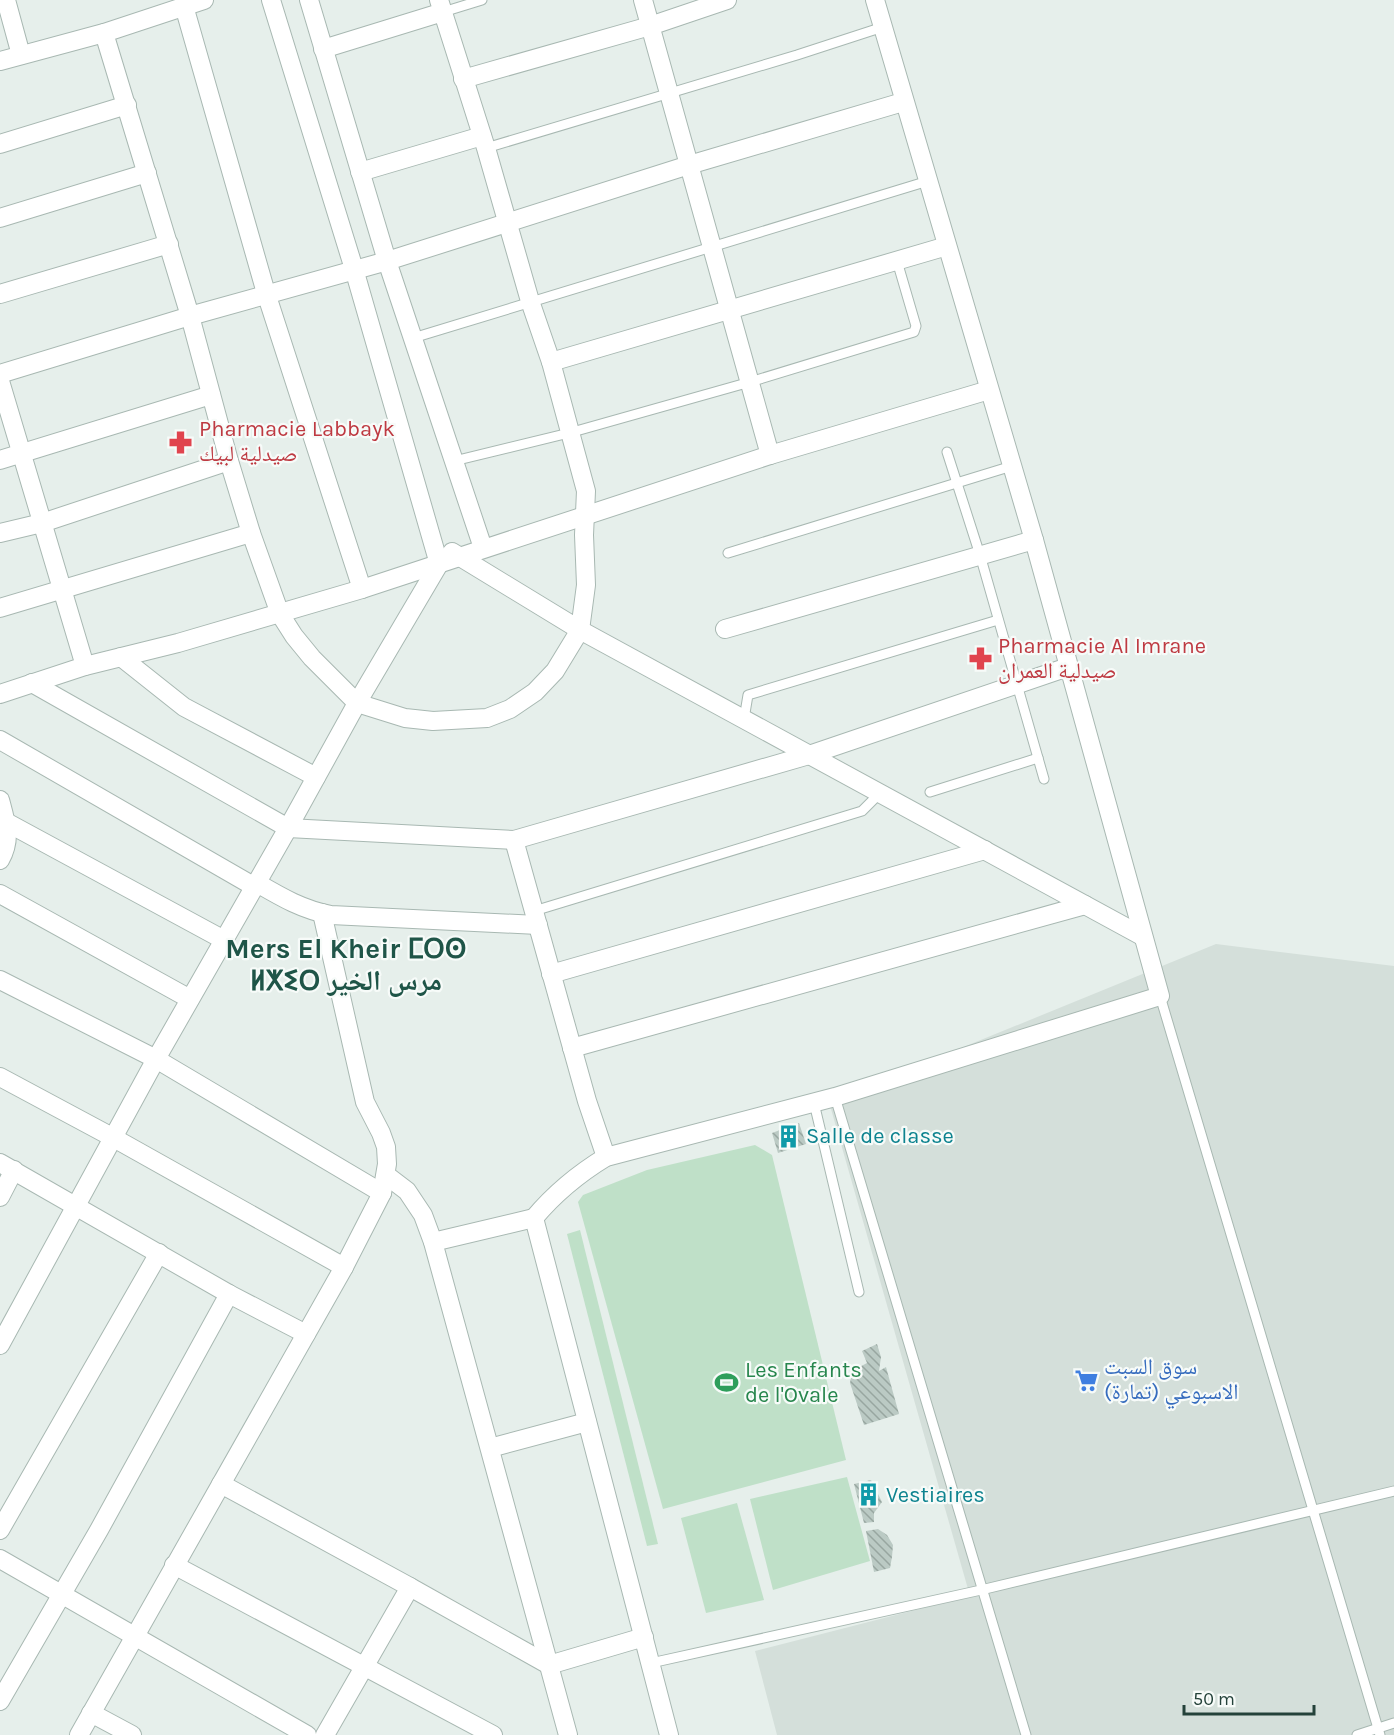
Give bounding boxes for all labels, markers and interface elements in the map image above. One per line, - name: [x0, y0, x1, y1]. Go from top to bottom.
- place label: Pharmacie Labbayk صيدلية لبيك: [199, 416, 395, 467]
- pharmacy icon: Pharmacie Labbayk صيدلية لبيك: [168, 429, 194, 455]
- place label: Pharmacie Al Imrane صيدلية العمران: [998, 633, 1206, 684]
- pharmacy icon: Pharmacie Al Imrane صيدلية العمران: [967, 646, 993, 672]
- district label: Mers El Kheir ⵎⵔⵙ ⵍⵅⵉⵔ مرس الخير: [225, 932, 467, 997]
- building icon: Salle de classe: [775, 1123, 801, 1149]
- place label: Salle de classe: [806, 1123, 954, 1149]
- place label: سوق السبت الاسبوعي (تمارة): [1104, 1354, 1239, 1409]
- place label: Les Enfants de l'Ovale: [745, 1357, 862, 1408]
- supermarket icon: سوق السبت الاسبوعي (تمارة): [1073, 1367, 1099, 1393]
- sports icon: Les Enfants de l'Ovale: [714, 1370, 740, 1396]
- building icon: Vestiaires: [855, 1482, 881, 1508]
- place label: Vestiaires: [886, 1482, 985, 1508]
- scale bar: [1184, 1678, 1314, 1716]
- text: 50 m: [1193, 1688, 1235, 1710]

